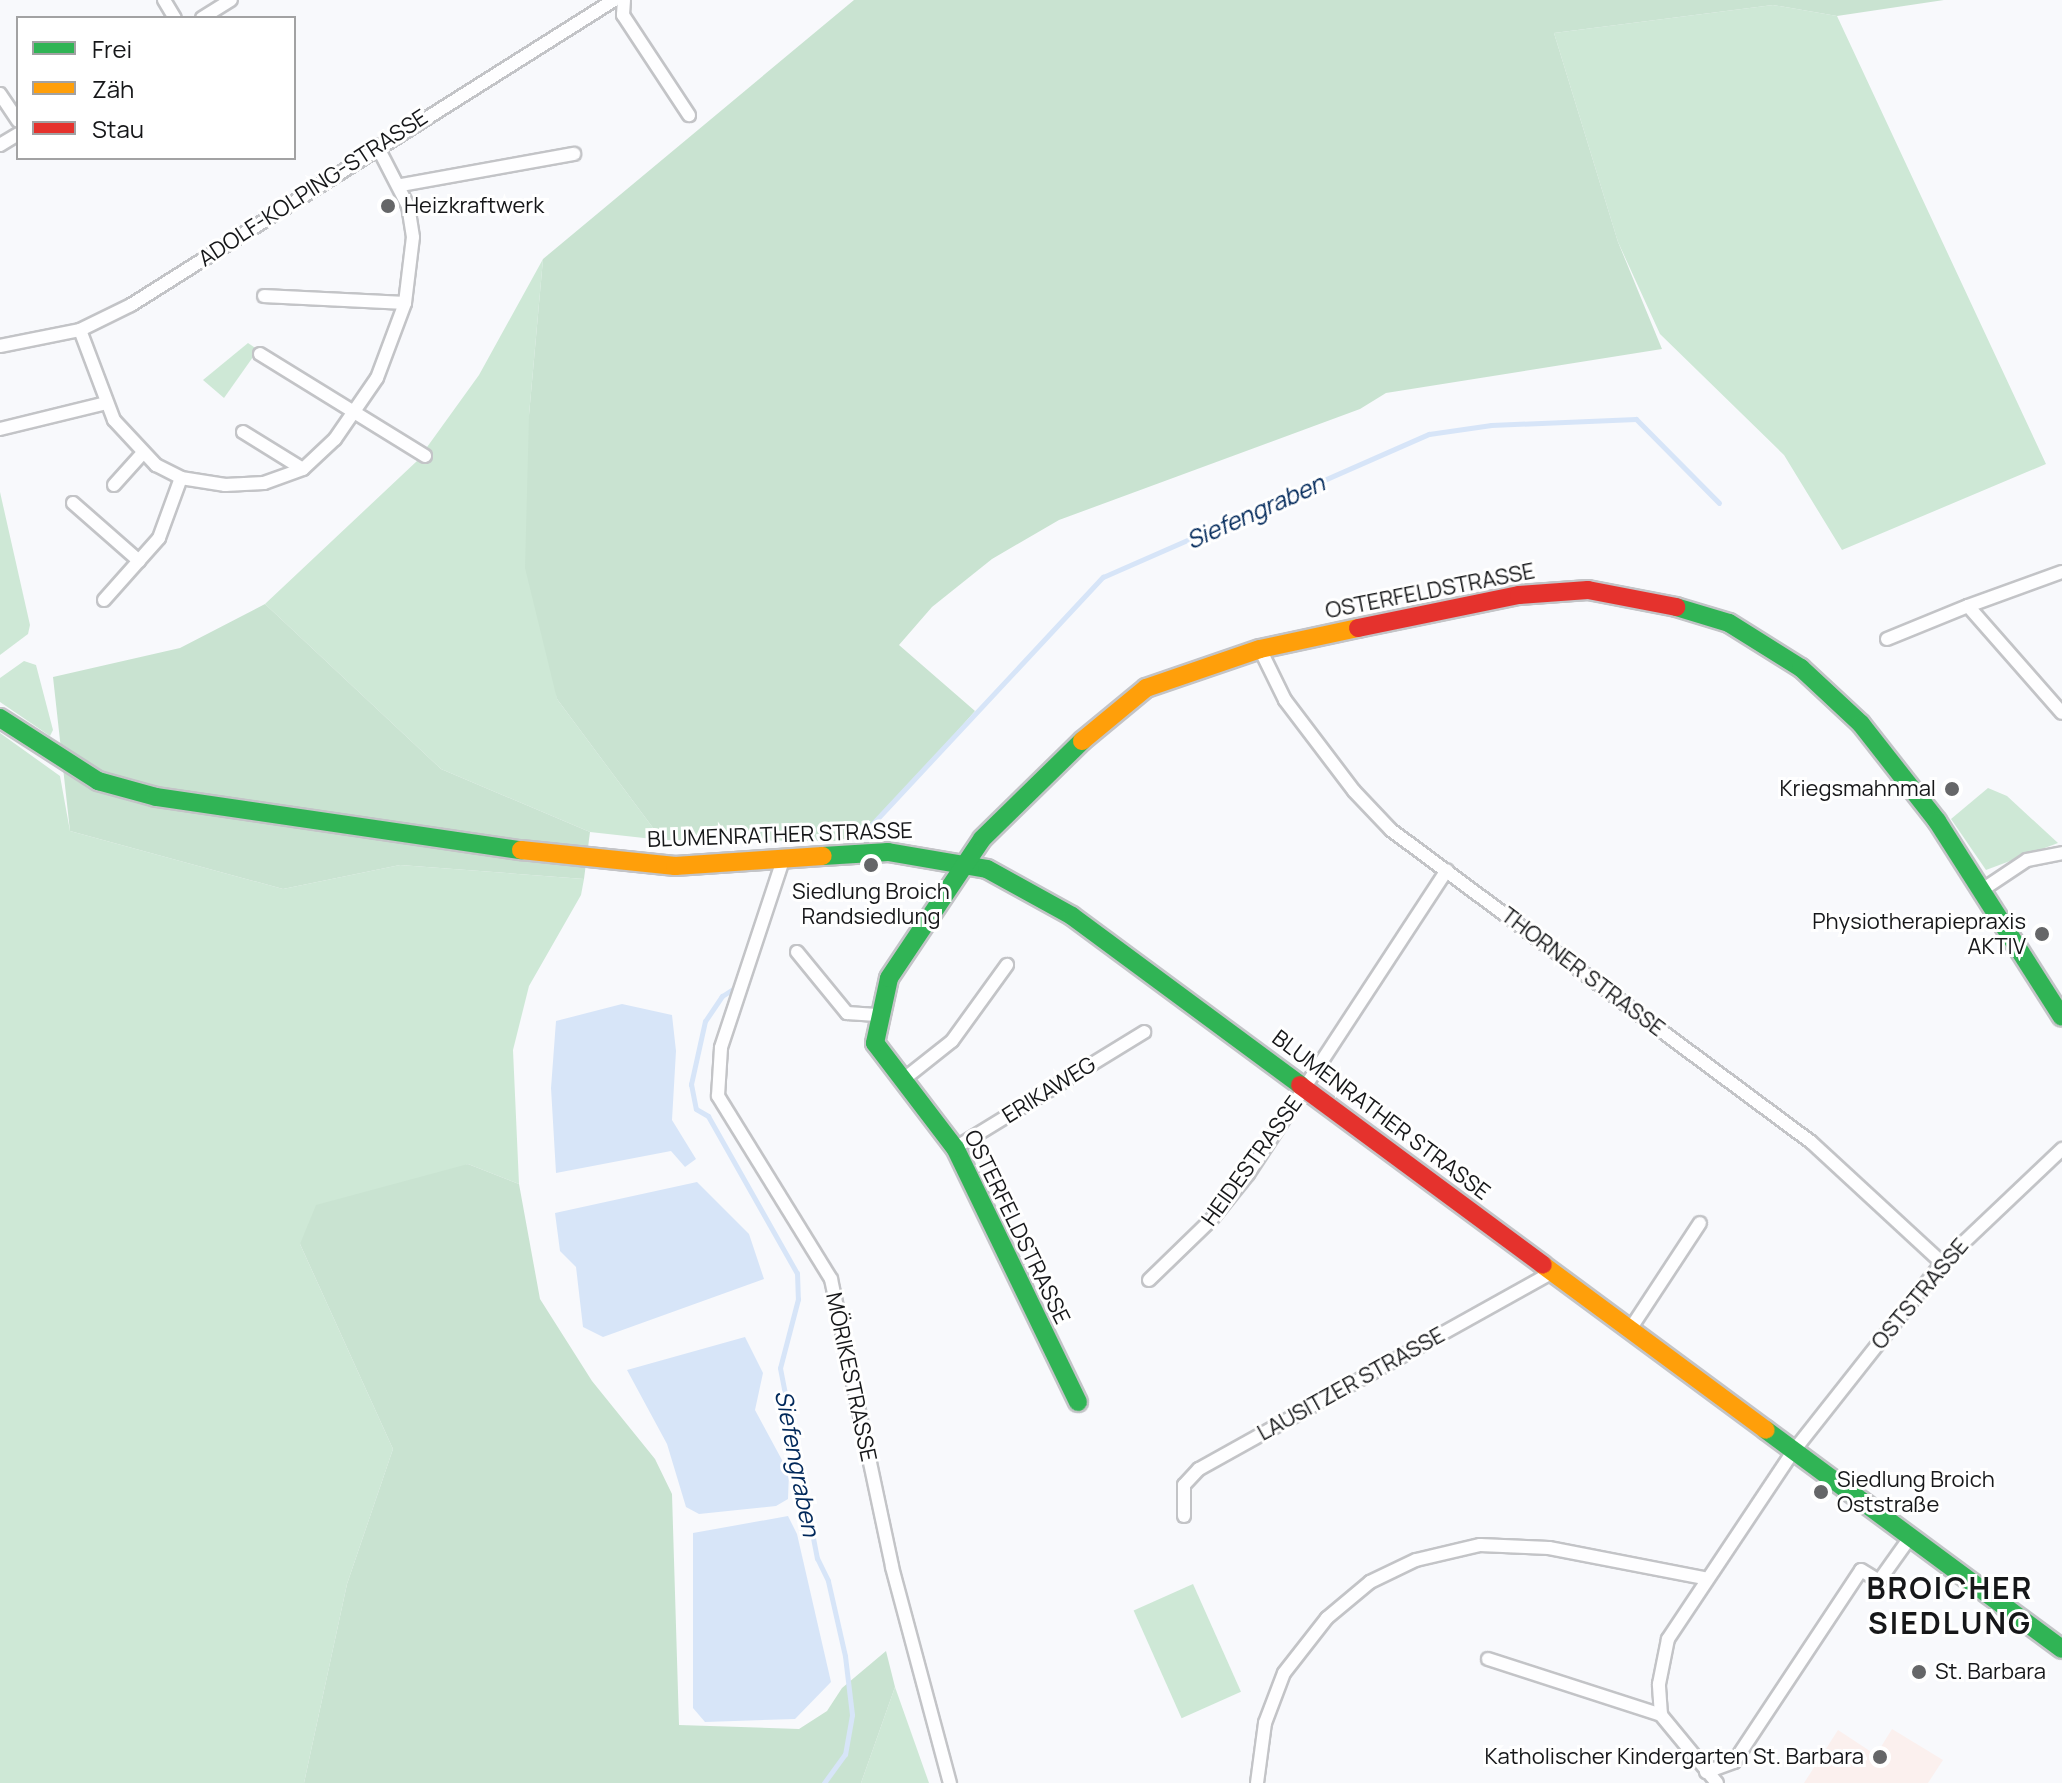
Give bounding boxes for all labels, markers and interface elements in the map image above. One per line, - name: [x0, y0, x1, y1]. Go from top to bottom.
- legend: [16, 16, 296, 160]
- text: Frei: [92, 32, 132, 65]
- text: Zäh: [92, 72, 134, 105]
- street label: ADOLF-KOLPING-STRASSE: [193, 104, 433, 272]
- text: Stau: [92, 112, 144, 145]
- place label: Heizkraftwerk: [404, 193, 544, 219]
- marker: Heizkraftwerk: [379, 197, 397, 215]
- water label: Siefengraben: [1181, 468, 1329, 554]
- street label: OSTERFELDSTRASSE: [1323, 558, 1537, 624]
- place label: Kriegsmahnmal: [1779, 776, 1936, 802]
- marker: Kriegsmahnmal: [1943, 780, 1961, 798]
- street label: BLUMENRATHER STRASSE: [647, 817, 913, 853]
- marker: Siedlung Broich Randsiedlung: [862, 856, 880, 874]
- place label: Siedlung Broich Randsiedlung: [792, 878, 950, 930]
- street label: THORNER STRASSE: [1496, 902, 1670, 1042]
- place label: Physiotherapiepraxis AKTIV: [1812, 908, 2026, 960]
- marker: Physiotherapiepraxis AKTIV: [2033, 925, 2051, 943]
- street label: BLUMENRATHER STRASSE: [1267, 1024, 1495, 1206]
- street label: ERIKAWEG: [997, 1051, 1101, 1129]
- street label: HEIDESTRASSE: [1196, 1091, 1308, 1231]
- street label: OSTERFELDSTRASSE: [959, 1126, 1075, 1328]
- street label: OSTSTRASSE: [1866, 1233, 1974, 1355]
- street label: MÖRIKESTRASSE: [820, 1290, 882, 1464]
- street label: LAUSITZER STRASSE: [1253, 1322, 1449, 1446]
- water label: Siefengraben: [770, 1388, 826, 1538]
- place label: Siedlung Broich Oststraße: [1837, 1466, 1995, 1518]
- marker: Siedlung Broich Oststraße: [1812, 1483, 1830, 1501]
- district label: BROICHER SIEDLUNG: [1867, 1570, 2033, 1640]
- place label: St. Barbara: [1935, 1659, 2046, 1685]
- marker: St. Barbara: [1910, 1663, 1928, 1681]
- place label: Katholischer Kindergarten St. Barbara: [1485, 1744, 1864, 1770]
- marker: Katholischer Kindergarten St. Barbara: [1871, 1748, 1889, 1766]

